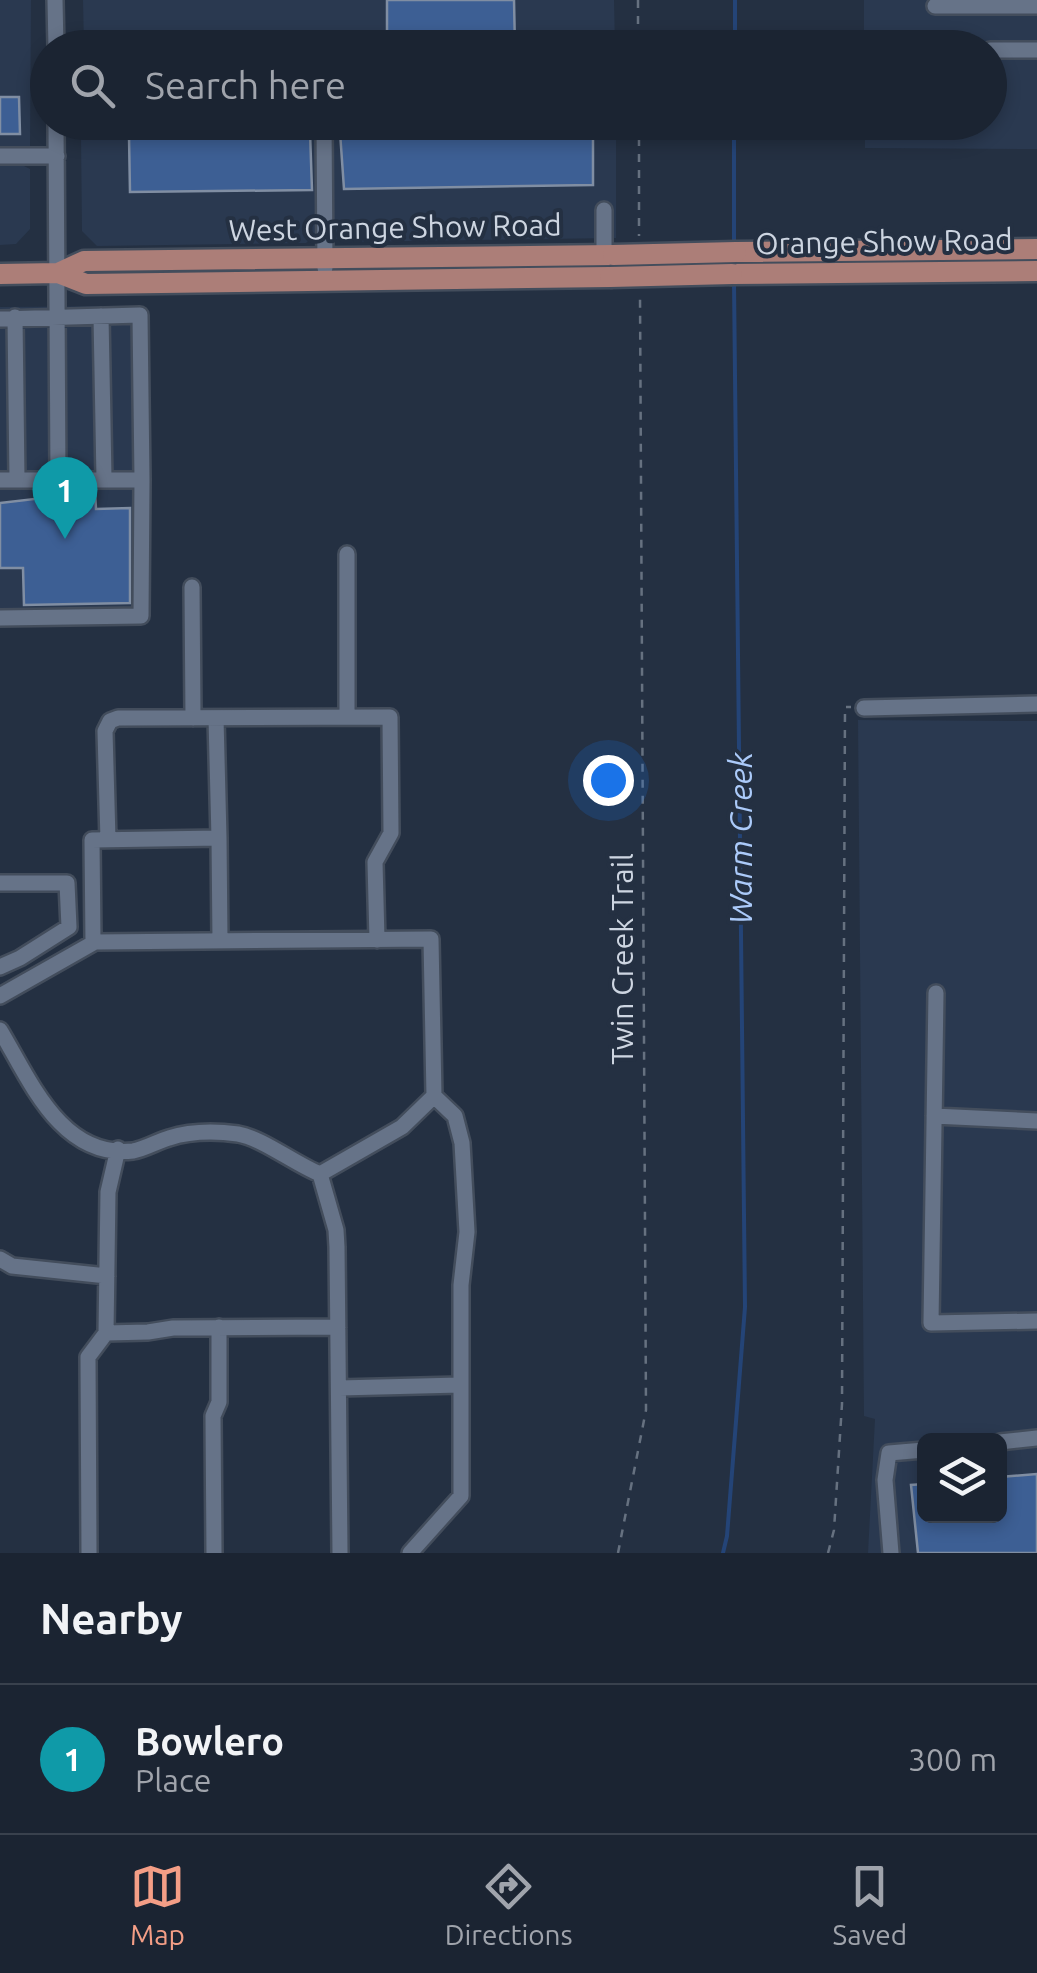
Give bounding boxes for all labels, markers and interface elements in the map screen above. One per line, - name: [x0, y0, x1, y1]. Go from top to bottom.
- search box: [30, 30, 1007, 140]
- icon: search: [65, 58, 120, 113]
- text: Search here: [145, 64, 346, 106]
- street label: West Orange Show Road: [228, 207, 562, 247]
- street label: Orange Show Road: [755, 222, 1013, 260]
- pin: 1: [32, 456, 98, 539]
- water label: Warm Creek: [722, 751, 758, 924]
- your location: [583, 755, 634, 806]
- street label: Twin Creek Trail: [605, 853, 639, 1065]
- map controls: [917, 1433, 1007, 1523]
- button: layers: [917, 1433, 1007, 1523]
- text: Nearby: [40, 1595, 183, 1642]
- text: Bowlero: [135, 1720, 284, 1762]
- text: 1: [63, 1741, 82, 1777]
- text: 300 m: [908, 1741, 997, 1777]
- text: Place: [135, 1762, 211, 1798]
- tab: Map: [130, 1859, 185, 1950]
- tab: Directions: [445, 1859, 573, 1950]
- tab: Saved: [833, 1859, 907, 1950]

